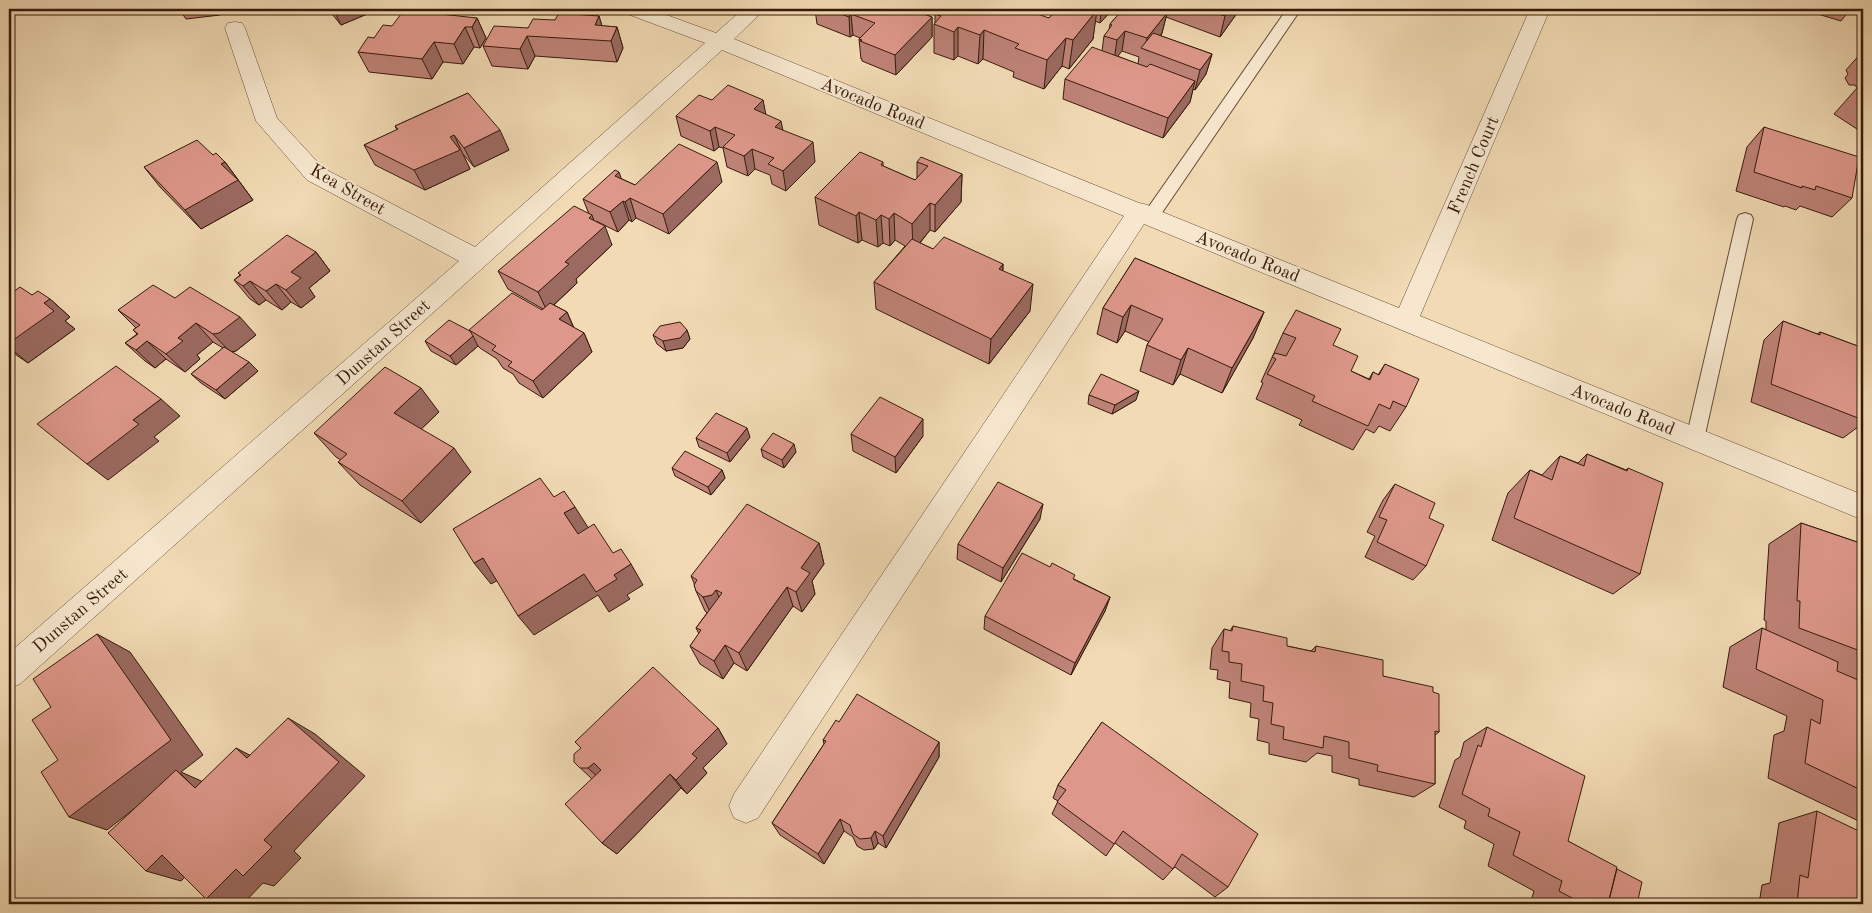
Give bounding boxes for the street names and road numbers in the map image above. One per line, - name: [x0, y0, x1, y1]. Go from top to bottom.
- street label: Avocado Road: [818, 75, 927, 133]
- street label: French Court: [1445, 114, 1503, 217]
- street label: Kea Street: [307, 161, 388, 219]
- street label: Avocado Road: [1193, 228, 1302, 286]
- street label: Dunstan Street: [333, 296, 434, 389]
- street label: Avocado Road: [1568, 381, 1677, 439]
- street label: Dunstan Street: [30, 565, 131, 657]

